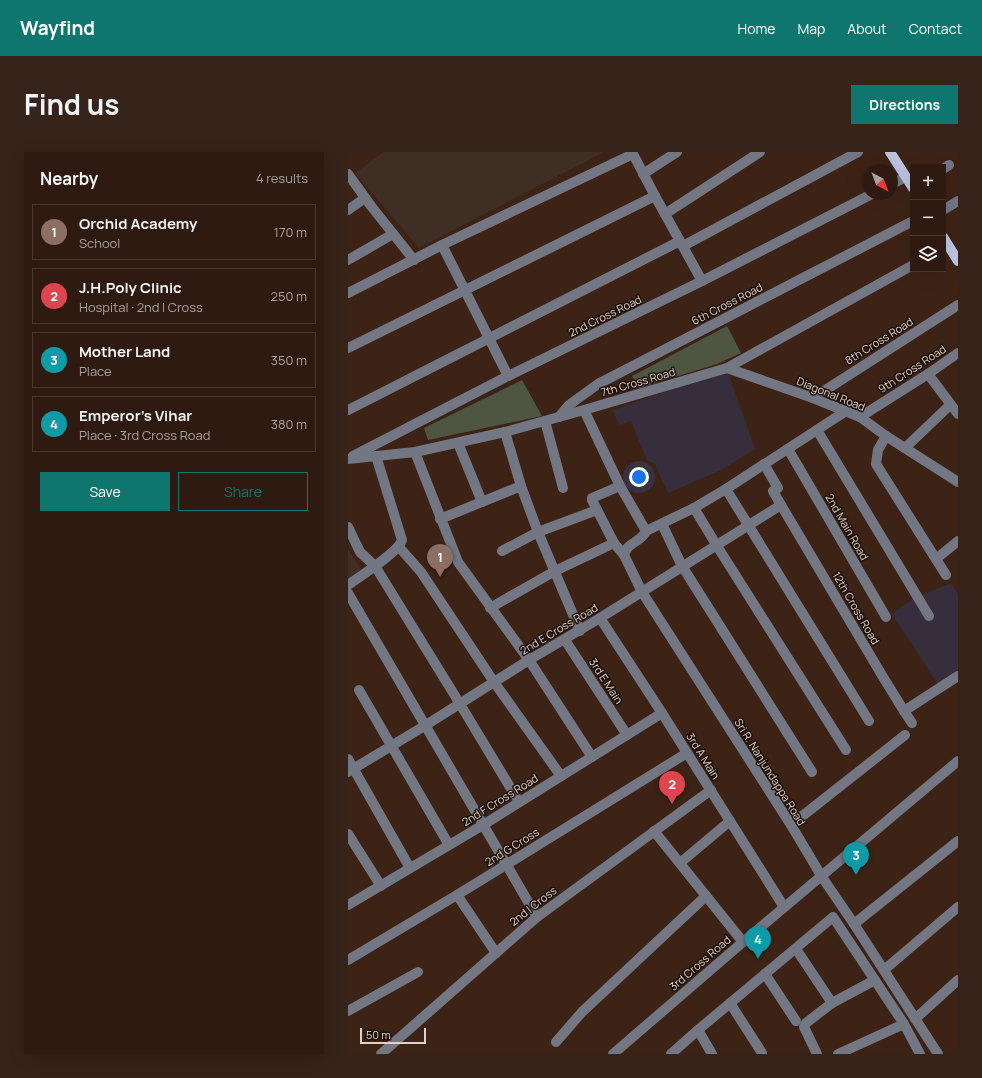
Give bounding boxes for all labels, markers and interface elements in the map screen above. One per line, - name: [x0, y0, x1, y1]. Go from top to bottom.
- text: Wayfind: [20, 15, 95, 41]
- text: Home: [738, 19, 775, 38]
- text: Map: [797, 19, 825, 38]
- text: About: [847, 19, 887, 38]
- text: Contact: [909, 19, 962, 38]
- text: Find us: [24, 85, 119, 123]
- button: Directions: [851, 85, 958, 124]
- north arrow: [862, 164, 898, 200]
- map controls: [910, 164, 946, 272]
- button: +: [910, 164, 946, 200]
- text: Nearby: [40, 167, 98, 190]
- text: 4 results: [256, 169, 308, 187]
- button: −: [910, 200, 946, 236]
- text: Orchid Academy: [79, 213, 197, 234]
- text: 1: [51, 223, 57, 241]
- text: 170 m: [274, 223, 307, 241]
- text: School: [79, 234, 120, 252]
- button: layers: [910, 236, 946, 272]
- text: J.H.Poly Clinic: [79, 277, 182, 298]
- street label: 6th Cross Road: [689, 279, 765, 328]
- text: 2: [50, 287, 58, 305]
- text: 250 m: [271, 287, 307, 305]
- street label: 2nd Cross Road: [566, 291, 644, 340]
- text: Hospital · 2nd I Cross: [79, 298, 203, 316]
- street label: 8th Cross Road: [842, 314, 916, 367]
- text: Mother Land: [79, 341, 170, 362]
- street label: 9th Cross Road: [875, 341, 949, 396]
- text: 3: [50, 351, 58, 369]
- text: 350 m: [271, 351, 307, 369]
- text: Place: [79, 362, 112, 380]
- street label: 7th Cross Road: [599, 364, 677, 399]
- street label: Diagonal Road: [795, 373, 868, 414]
- text: Emperor's Vihar: [79, 405, 192, 426]
- text: 4: [50, 415, 58, 433]
- text: 380 m: [271, 415, 307, 433]
- text: Place · 3rd Cross Road: [79, 426, 210, 444]
- your location: [629, 467, 649, 487]
- button: Save: [40, 472, 170, 511]
- button: Share: [178, 472, 308, 511]
- street label: 2nd Main Road: [822, 491, 872, 563]
- pin: 1: [427, 544, 453, 577]
- street label: 12th Cross Road: [830, 569, 883, 647]
- street label: 2nd E Cross Road: [517, 599, 600, 658]
- street label: 3rd E Main: [586, 655, 627, 706]
- street label: Sri R. Nanjundappa Road: [731, 715, 809, 828]
- street label: 3rd A Main: [683, 730, 724, 782]
- street label: 2nd F Cross Road: [459, 770, 541, 829]
- pin: 2: [659, 771, 685, 804]
- street label: 2nd G Cross: [482, 824, 542, 869]
- pin: 3: [843, 842, 869, 875]
- street label: 2nd I Cross: [506, 882, 560, 929]
- pin: 4: [745, 926, 771, 959]
- street label: 3rd Cross Road: [666, 932, 734, 993]
- scale bar: [360, 1026, 426, 1045]
- text: 50 m: [366, 1027, 391, 1042]

